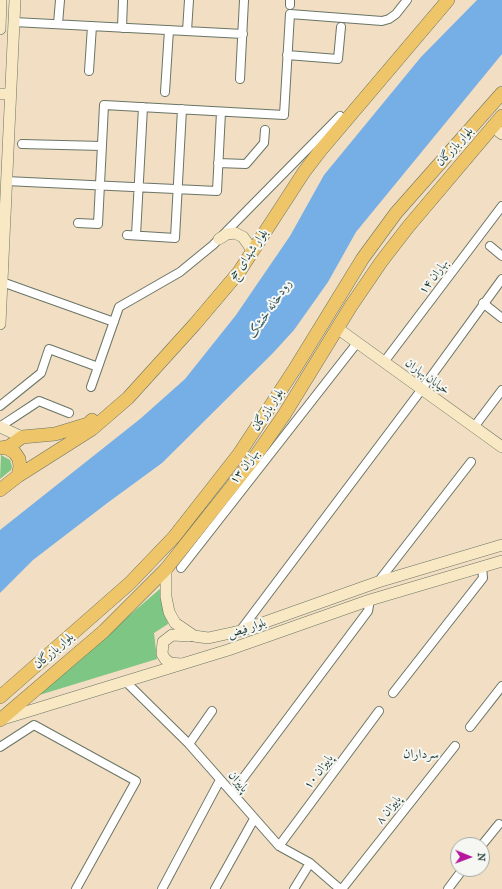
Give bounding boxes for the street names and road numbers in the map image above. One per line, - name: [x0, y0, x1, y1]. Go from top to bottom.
- street label: بلوار بازرگان: [434, 124, 476, 170]
- street label: بلوار شهدای حج: [227, 227, 271, 283]
- street label: بهاران ۱۴: [416, 257, 452, 297]
- street label: خیابان بهاران: [402, 356, 452, 398]
- street label: بلوار بازرگان: [249, 386, 287, 434]
- street label: بهاران ۱۳: [227, 447, 263, 487]
- street label: بلوار فیض: [226, 616, 268, 642]
- street label: بلوار بازرگان: [31, 630, 77, 672]
- street label: پاییزان ۱۰: [301, 752, 337, 792]
- street label: پاییزان: [225, 768, 251, 796]
- street label: پاییزان ۸: [373, 793, 405, 827]

